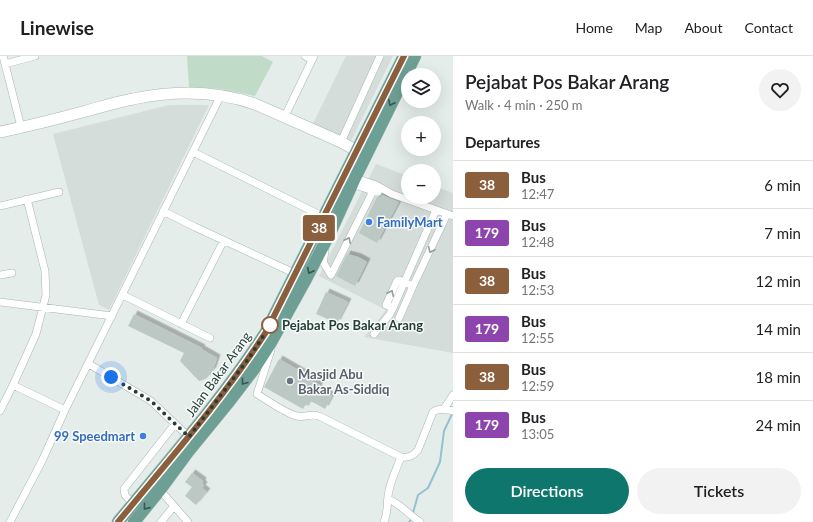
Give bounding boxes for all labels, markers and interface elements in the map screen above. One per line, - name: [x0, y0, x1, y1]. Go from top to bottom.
- text: Linewise: [20, 16, 94, 39]
- text: Home: [575, 19, 613, 36]
- text: Map: [635, 19, 662, 36]
- text: About: [684, 19, 722, 36]
- text: Contact: [744, 19, 793, 36]
- map controls: [401, 68, 441, 204]
- button: layers: [401, 68, 441, 108]
- button: heart: [759, 69, 801, 111]
- text: Pejabat Pos Bakar Arang: [465, 70, 669, 93]
- text: Walk · 4 min · 250 m: [465, 97, 583, 113]
- one-way arrow: [388, 99, 396, 107]
- button: +: [401, 116, 441, 156]
- text: Departures: [465, 133, 540, 151]
- button: −: [401, 164, 441, 204]
- text: Bus: [521, 168, 546, 186]
- text: 38: [479, 176, 495, 193]
- text: 6 min: [764, 176, 801, 194]
- text: 12:47: [521, 186, 554, 202]
- place label: FamilyMart: [377, 214, 443, 230]
- line badge: 38: [301, 215, 337, 241]
- text: Bus: [521, 216, 546, 234]
- marker: FamilyMart: [364, 217, 374, 227]
- text: 38: [311, 219, 327, 236]
- text: 179: [475, 224, 499, 241]
- text: 7 min: [764, 224, 801, 242]
- text: 12:48: [521, 234, 554, 250]
- one-way arrow: [344, 237, 351, 245]
- one-way arrow: [428, 245, 436, 253]
- text: Bus: [521, 264, 546, 282]
- one-way arrow: [307, 267, 315, 274]
- text: 38: [479, 272, 495, 289]
- text: 12 min: [755, 272, 801, 290]
- text: 12:53: [521, 282, 554, 298]
- one-way arrow: [386, 289, 394, 297]
- text: Bus: [521, 312, 546, 330]
- marker: Pejabat Pos Bakar Arang: [261, 316, 279, 334]
- place label: Pejabat Pos Bakar Arang: [282, 317, 423, 333]
- text: 179: [475, 320, 499, 337]
- text: 14 min: [755, 320, 801, 338]
- street label: Jalan Bakar Arang: [182, 328, 254, 420]
- text: 12:55: [521, 330, 554, 346]
- text: Bus: [521, 360, 546, 378]
- place label: Masjid Abu Bakar As-Siddiq: [298, 366, 389, 397]
- your location: [101, 367, 121, 387]
- text: 38: [479, 368, 495, 385]
- text: 18 min: [755, 368, 801, 386]
- marker: Masjid Abu Bakar As-Siddiq: [285, 376, 295, 386]
- one-way arrow: [241, 378, 248, 385]
- text: 12:59: [521, 378, 554, 394]
- text: Bus: [521, 408, 546, 426]
- text: 179: [475, 416, 499, 433]
- text: 24 min: [755, 416, 801, 434]
- text: 13:05: [521, 426, 554, 442]
- place label: 99 Speedmart: [54, 428, 135, 444]
- marker: 99 Speedmart: [138, 431, 148, 441]
- button: Directions: [465, 468, 629, 514]
- button: Tickets: [637, 468, 801, 514]
- one-way arrow: [144, 502, 151, 509]

